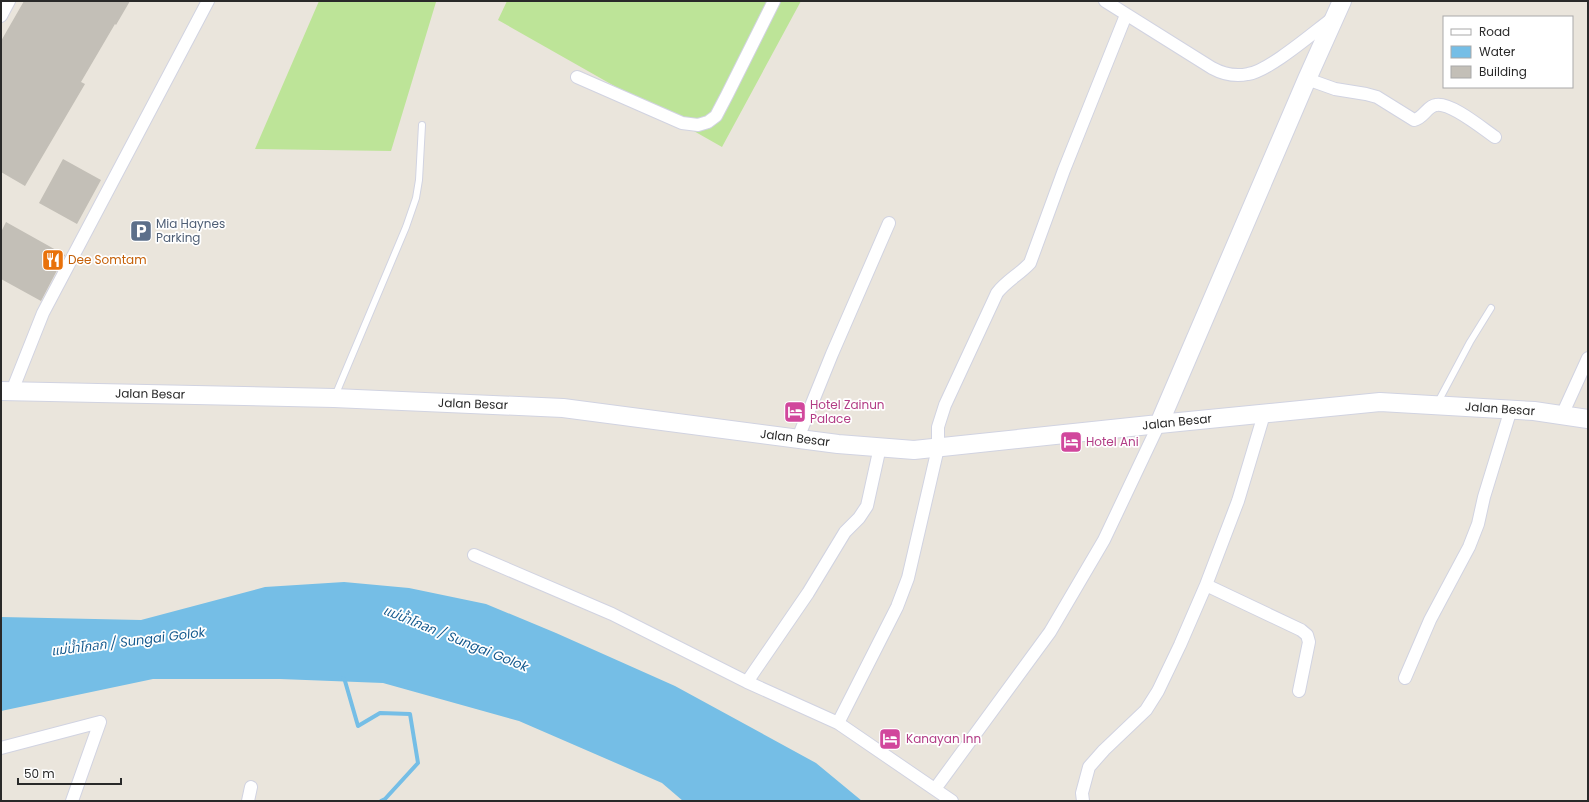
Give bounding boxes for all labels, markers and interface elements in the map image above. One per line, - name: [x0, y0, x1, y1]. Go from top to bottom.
- legend: [1443, 16, 1573, 88]
- text: Road: [1479, 23, 1510, 40]
- text: Water: [1479, 43, 1516, 60]
- text: Building: [1479, 63, 1527, 80]
- place label: Mia Haynes Parking: [156, 215, 225, 246]
- parking icon: Mia Haynes Parking: [128, 218, 154, 244]
- restaurant icon: Dee Somtam: [40, 247, 66, 273]
- place label: Dee Somtam: [68, 251, 147, 268]
- street label: Jalan Besar: [115, 384, 186, 403]
- street label: Jalan Besar: [438, 394, 509, 413]
- place label: Hotel Zainun Palace: [810, 396, 885, 427]
- street label: Jalan Besar: [1464, 398, 1536, 419]
- hotel icon: Hotel Zainun Palace: [782, 399, 808, 425]
- street label: Jalan Besar: [1141, 409, 1213, 434]
- street label: Jalan Besar: [759, 425, 831, 450]
- hotel icon: Hotel Ani: [1058, 429, 1084, 455]
- place label: Hotel Ani: [1086, 433, 1139, 450]
- water label: แม่น้ำโกลก / Sungai Golok: [380, 601, 532, 677]
- water label: แม่น้ำโกลก / Sungai Golok: [50, 622, 207, 660]
- hotel icon: Kanayan Inn: [877, 726, 903, 752]
- place label: Kanayan Inn: [906, 730, 981, 747]
- scale bar: [18, 760, 121, 786]
- text: 50 m: [24, 765, 55, 782]

